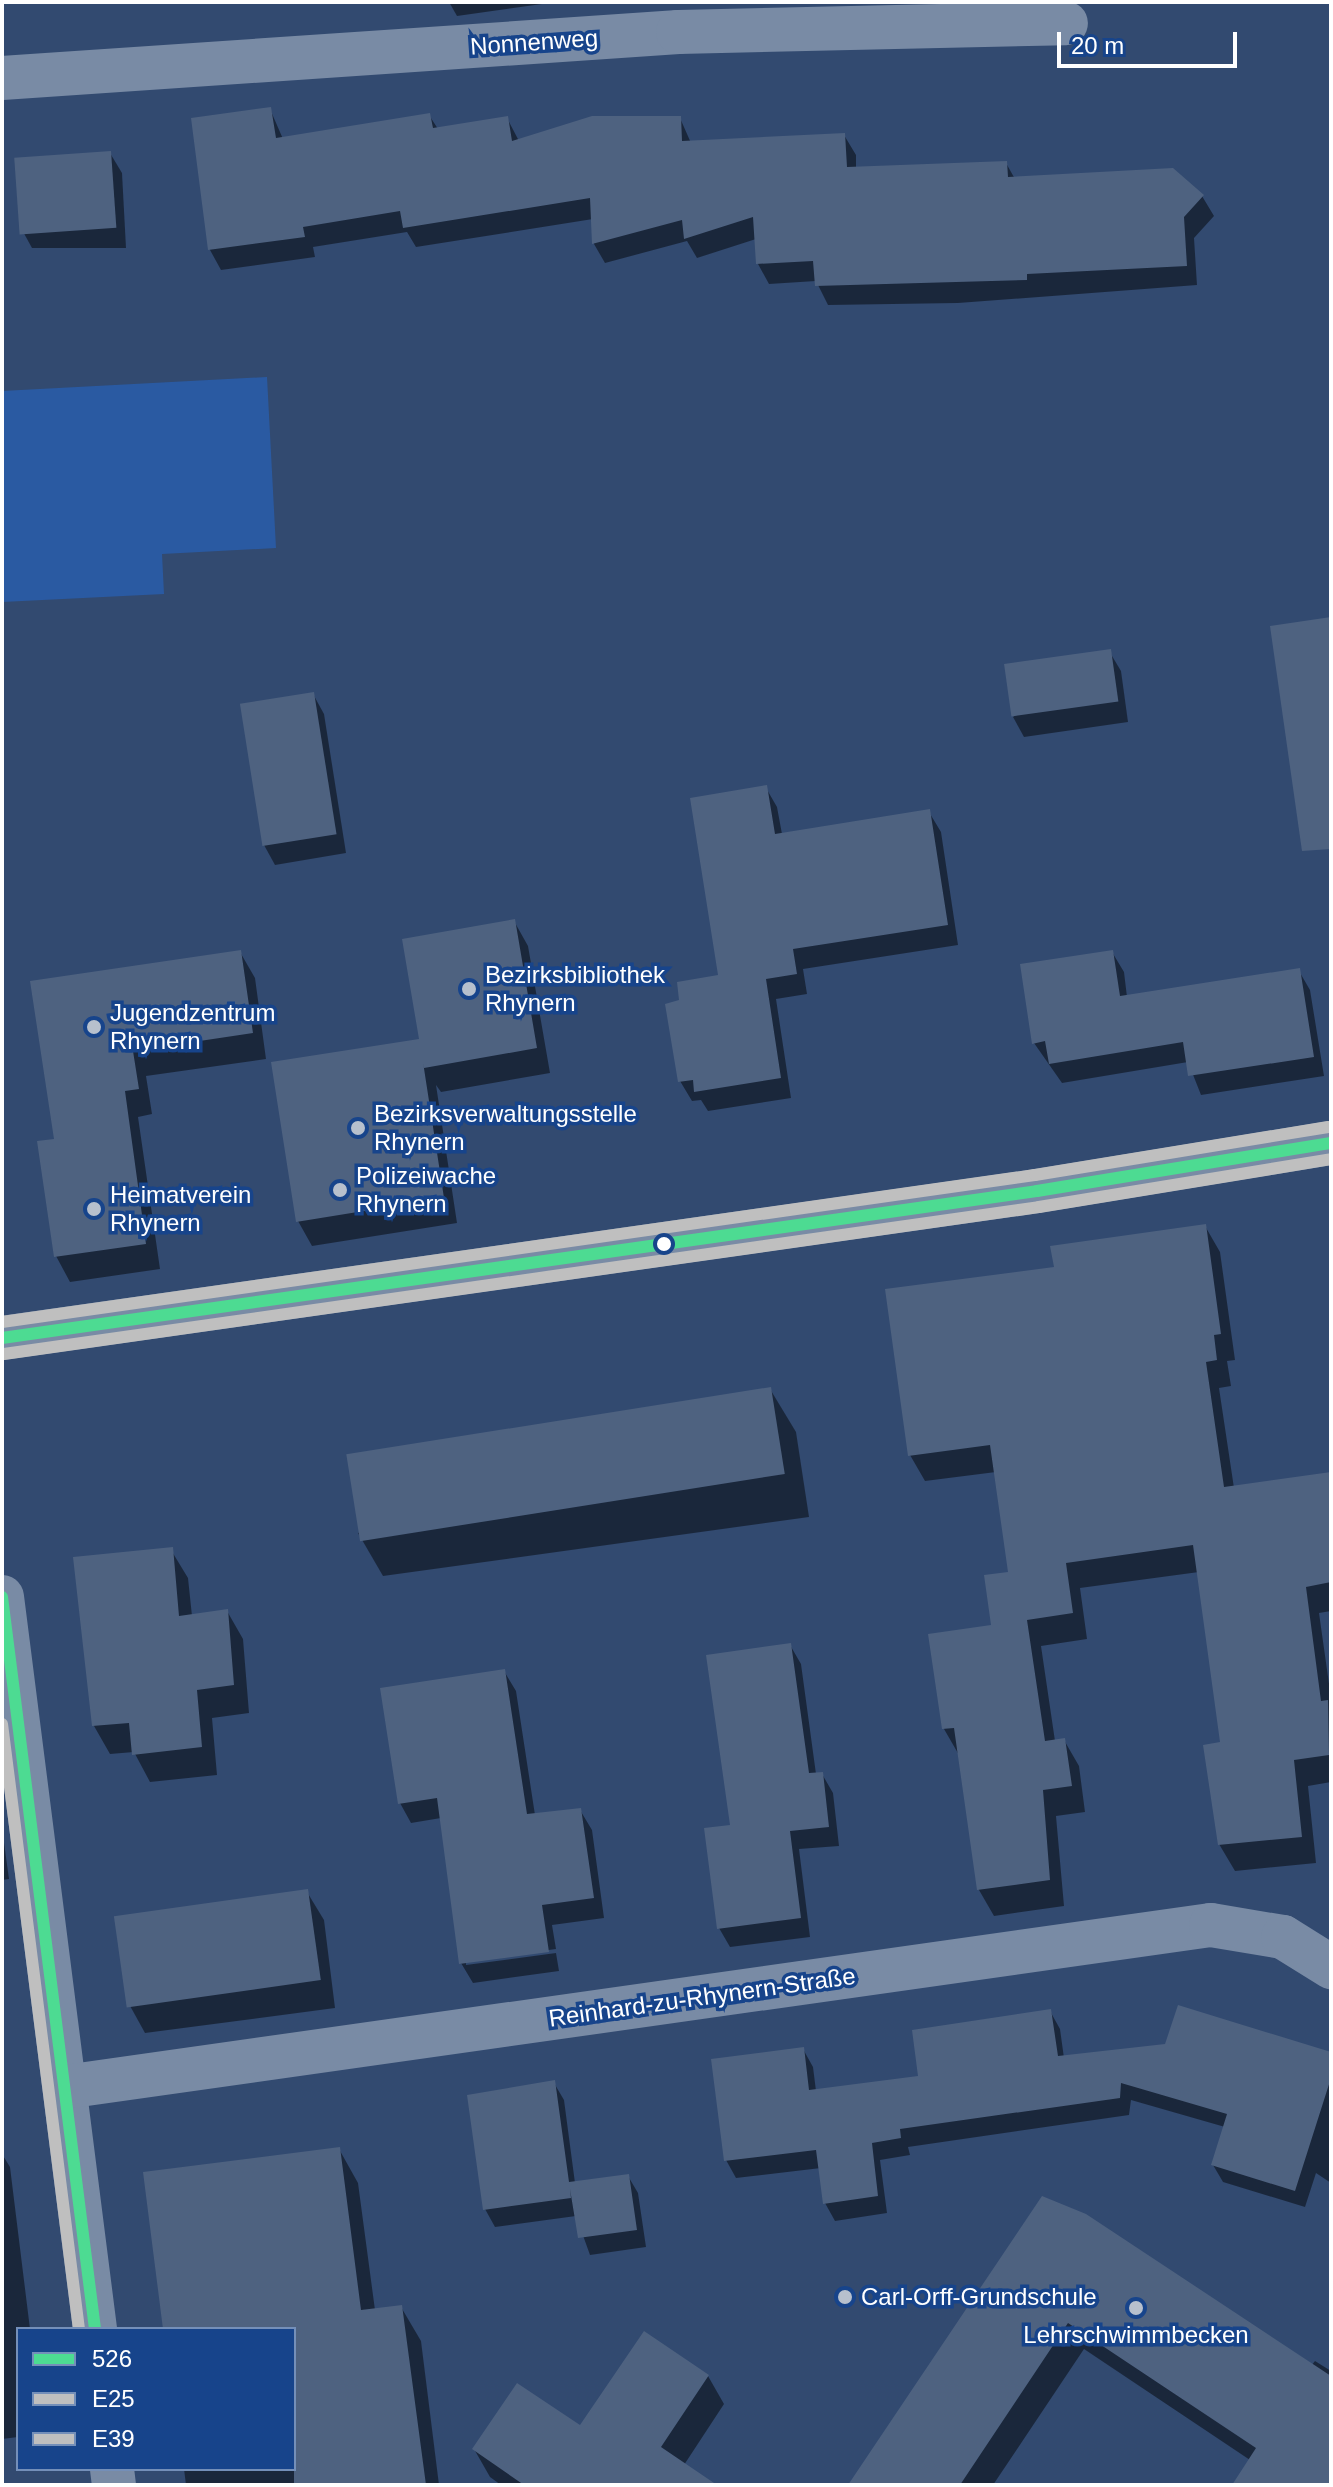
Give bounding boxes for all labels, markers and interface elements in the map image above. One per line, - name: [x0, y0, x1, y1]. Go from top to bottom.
- scale bar: [1061, 16, 1241, 66]
- street label: Nonnenweg: [469, 23, 599, 61]
- text: 20 m: [1071, 32, 1124, 59]
- place label: Bezirksbibliothek Rhynern: [485, 961, 665, 1017]
- marker: Bezirksbibliothek Rhynern: [460, 980, 478, 998]
- place label: Jugendzentrum Rhynern: [110, 999, 275, 1055]
- marker: Jugendzentrum Rhynern: [85, 1018, 103, 1036]
- place label: Bezirksverwaltungsstelle Rhynern: [374, 1100, 637, 1156]
- marker: Bezirksverwaltungsstelle Rhynern: [349, 1119, 367, 1137]
- place label: Polizeiwache Rhynern: [356, 1162, 496, 1218]
- place label: Heimatverein Rhynern: [110, 1181, 251, 1237]
- marker: Polizeiwache Rhynern: [331, 1181, 349, 1199]
- marker: Heimatverein Rhynern: [85, 1200, 103, 1218]
- unlabelled marker: [656, 1236, 672, 1252]
- street label: Reinhard-zu-Rhynern-Straße: [547, 1961, 857, 2033]
- place label: Carl-Orff-Grundschule: [861, 2283, 1097, 2311]
- marker: Carl-Orff-Grundschule: [836, 2288, 854, 2306]
- marker: Lehrschwimmbecken: [1127, 2299, 1145, 2317]
- place label: Lehrschwimmbecken: [1023, 2321, 1249, 2349]
- legend: [16, 2327, 296, 2471]
- text: 526: [92, 2345, 132, 2372]
- text: E25: [92, 2385, 135, 2412]
- text: E39: [92, 2425, 135, 2452]

